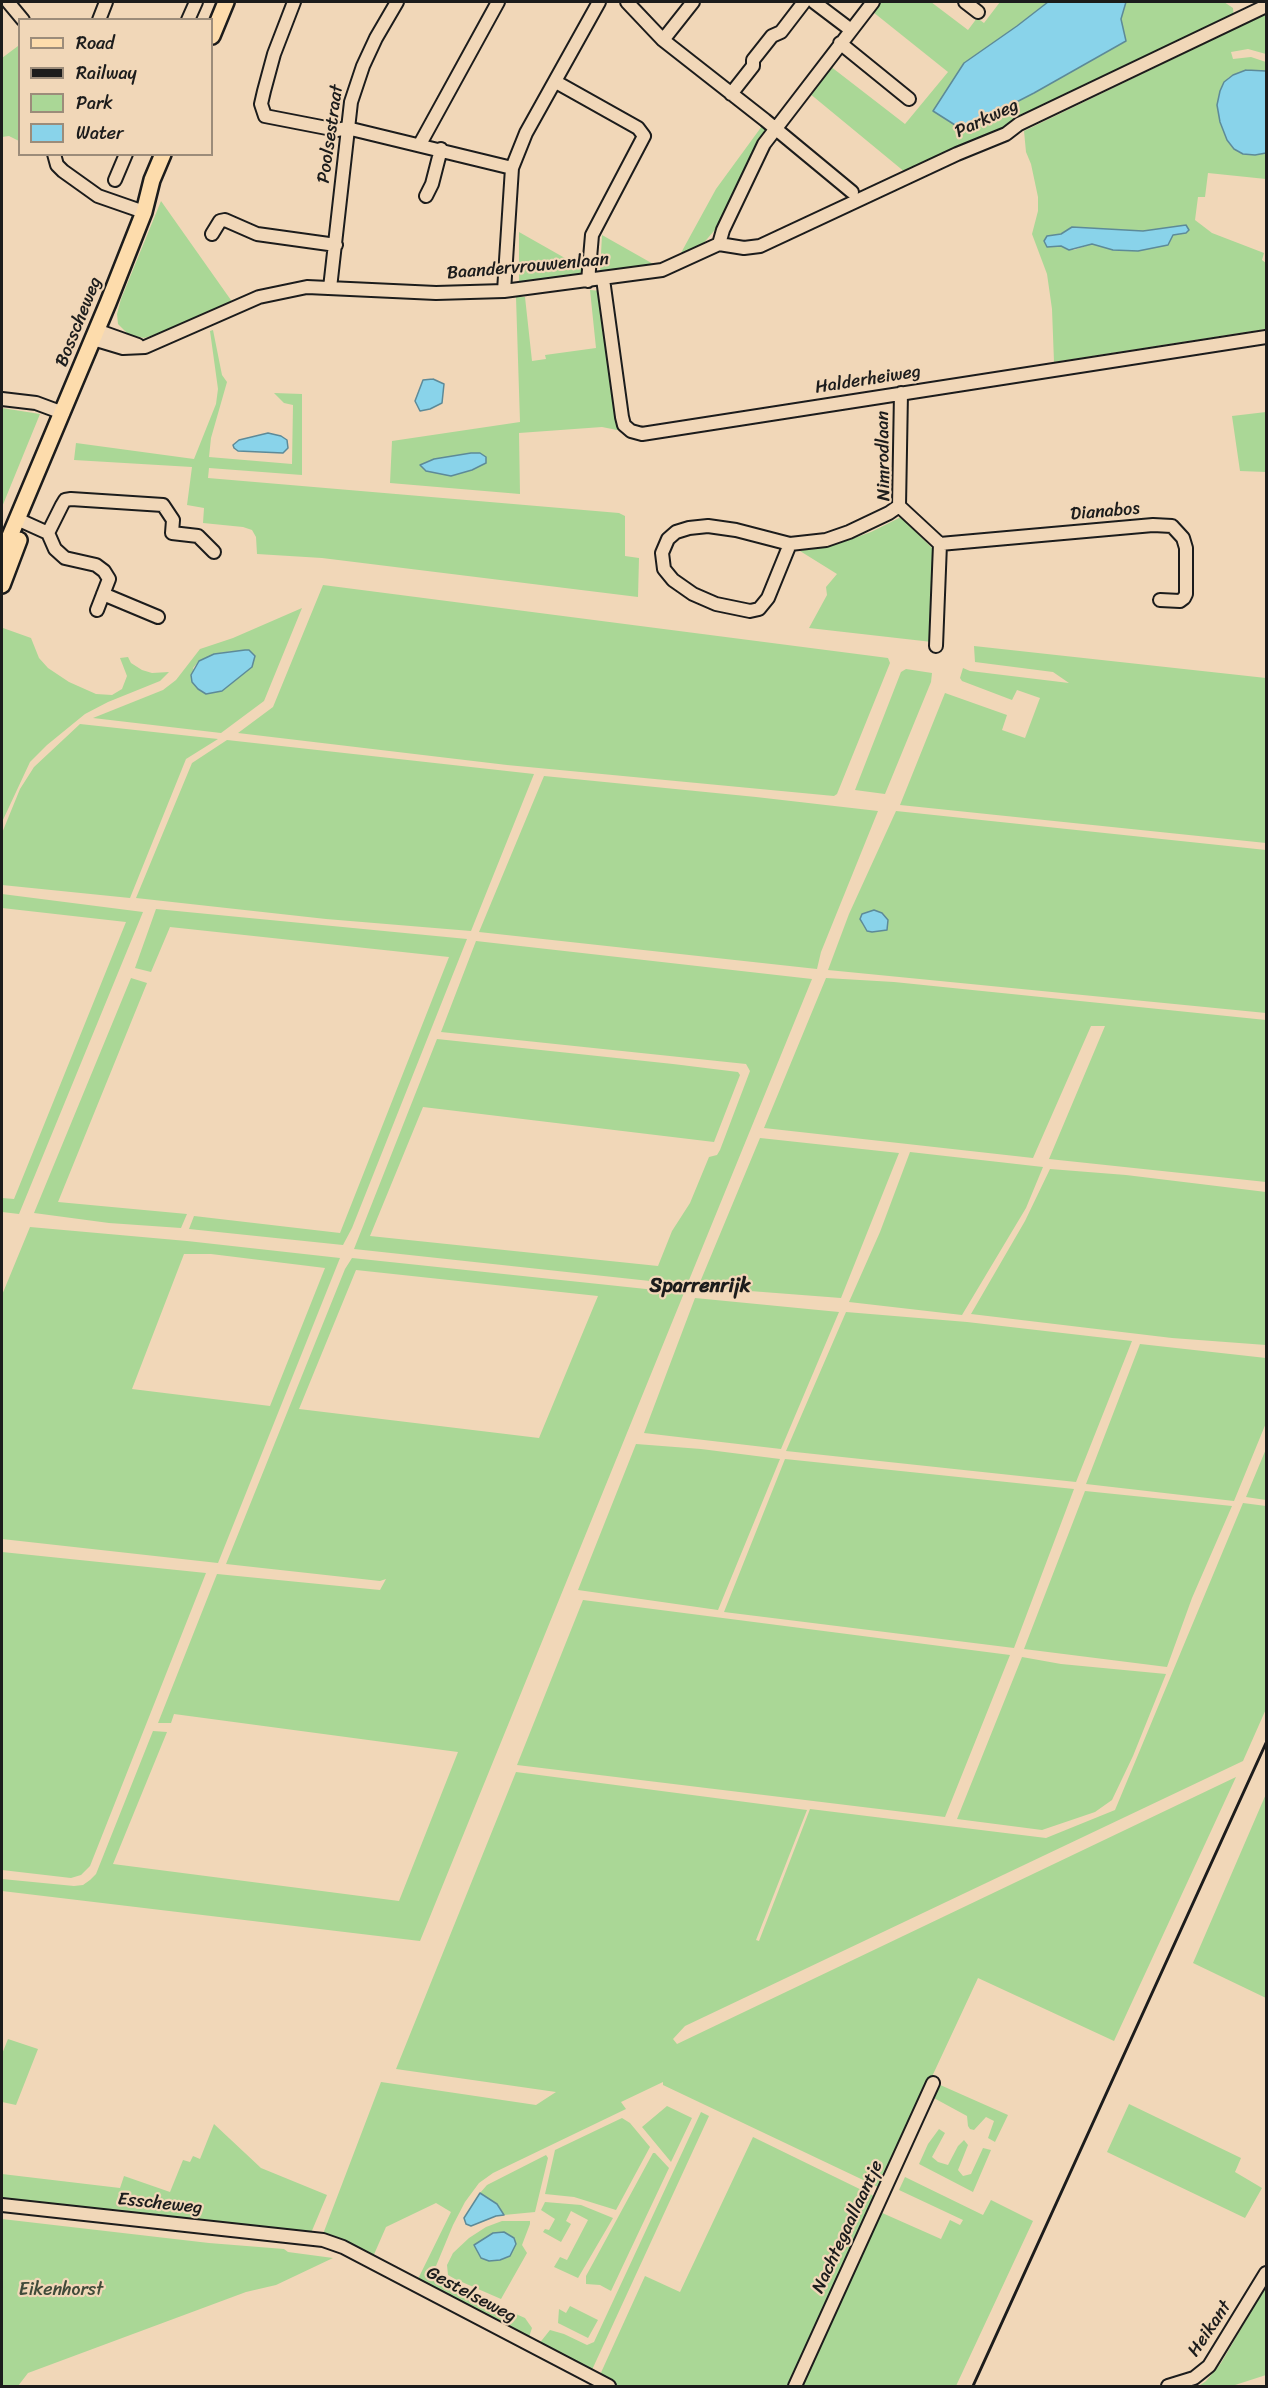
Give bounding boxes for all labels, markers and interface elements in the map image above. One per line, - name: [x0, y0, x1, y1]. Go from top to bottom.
- legend: [18, 18, 213, 156]
- text: Road: [76, 27, 115, 59]
- text: Railway: [76, 57, 137, 89]
- street label: Poolsestraat: [313, 83, 349, 185]
- text: Park: [76, 87, 113, 119]
- street label: Parkweg: [952, 95, 1022, 143]
- text: Water: [76, 117, 123, 149]
- street label: Baandervrouwenlaan: [446, 249, 610, 285]
- street label: Bosscheweg: [51, 274, 107, 370]
- street label: Halderheiweg: [814, 361, 922, 399]
- street label: Nimrodlaan: [872, 411, 896, 501]
- street label: Dianabos: [1069, 498, 1141, 526]
- district label: Sparrenrijk: [650, 1275, 750, 1299]
- street label: Nachtegaallaantje: [808, 2157, 888, 2297]
- street label: Esscheweg: [117, 2189, 203, 2219]
- street label: Gestelseweg: [422, 2262, 520, 2328]
- park label: Eikenhorst: [19, 2279, 103, 2301]
- street label: Heikant: [1184, 2297, 1236, 2361]

